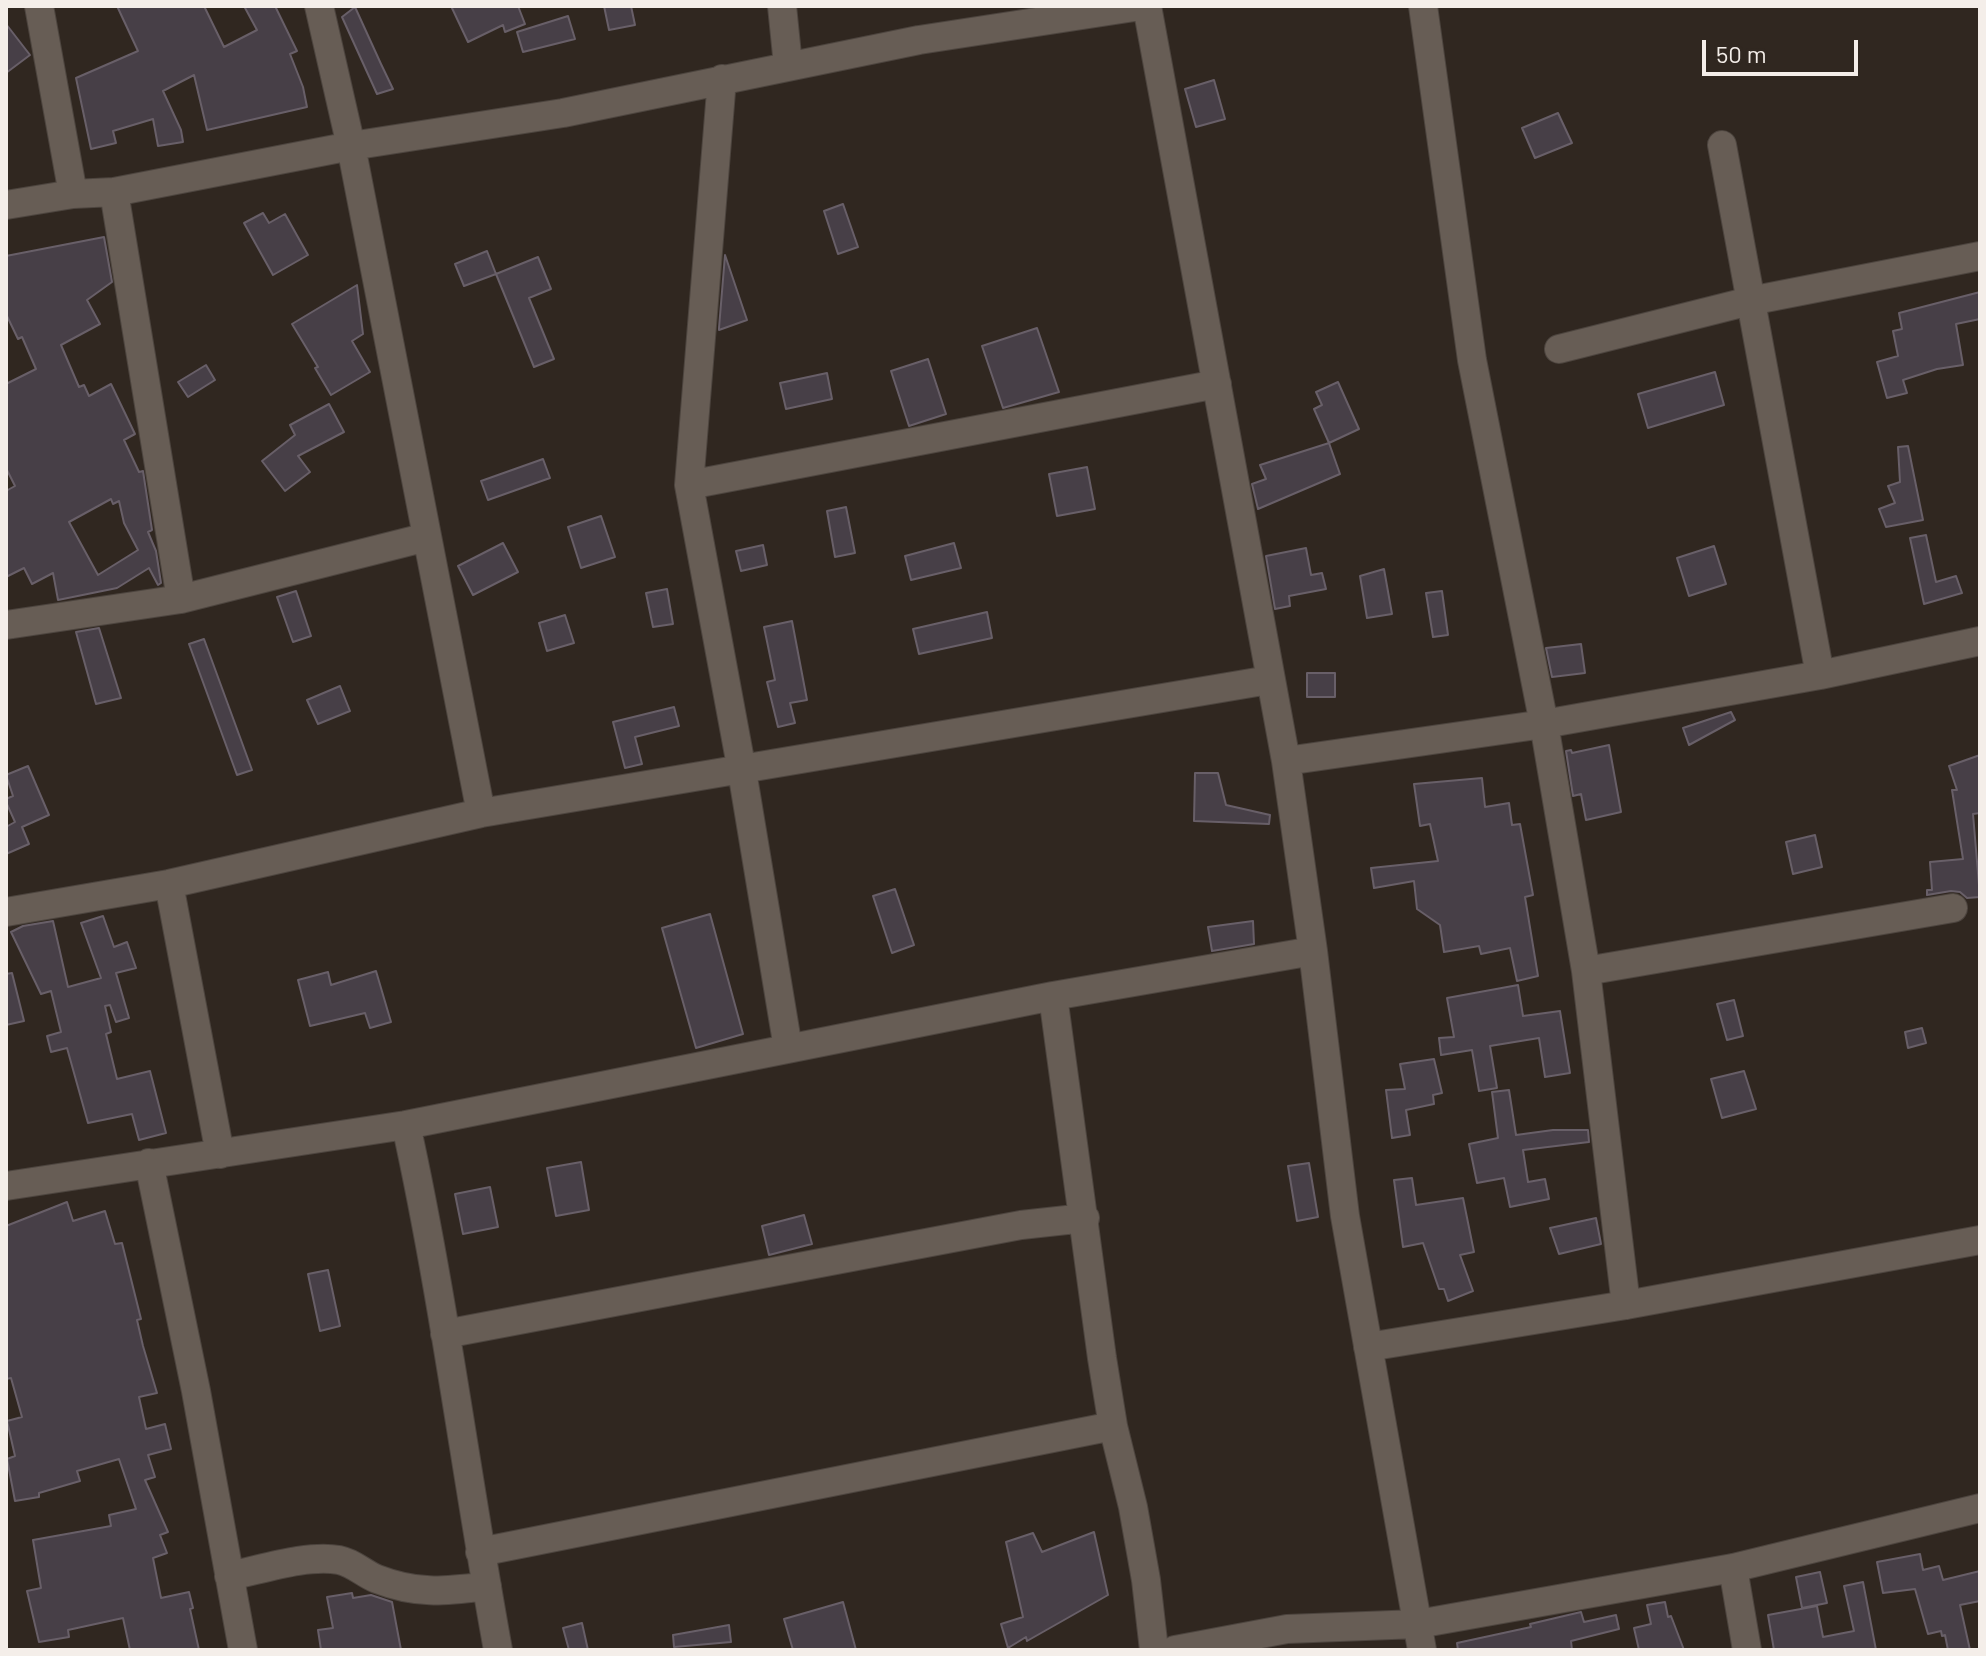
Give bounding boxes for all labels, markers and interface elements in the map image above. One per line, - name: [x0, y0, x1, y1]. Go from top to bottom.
- scale bar: [1706, 24, 1862, 74]
- text: 50 m: [1716, 39, 1767, 68]

